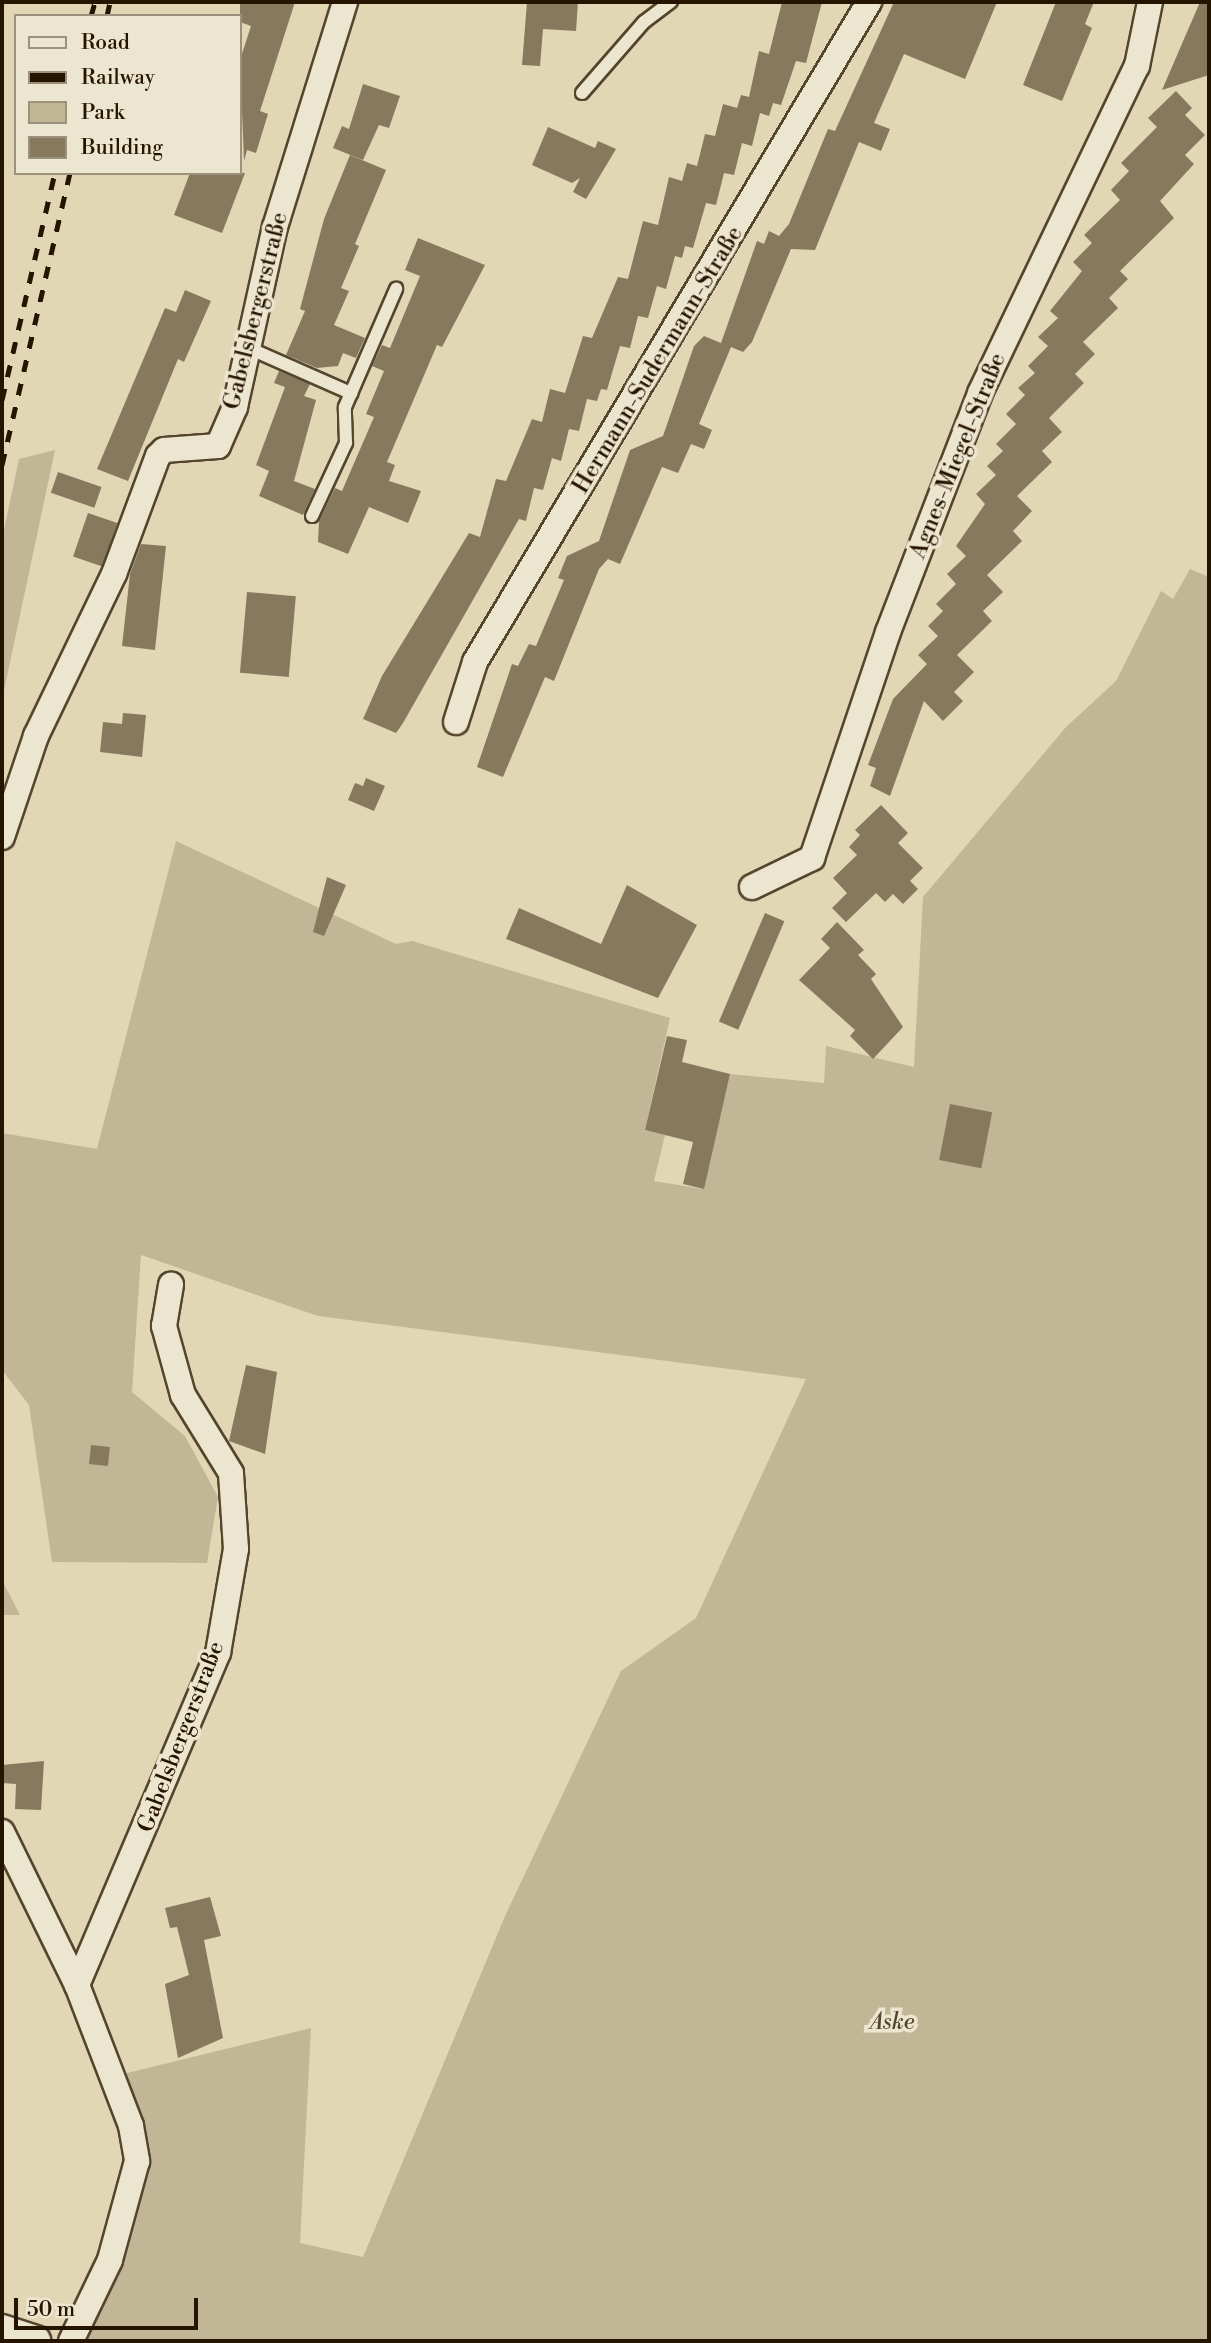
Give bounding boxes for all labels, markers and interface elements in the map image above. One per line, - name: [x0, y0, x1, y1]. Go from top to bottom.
- legend: [14, 14, 242, 175]
- text: Road: [81, 30, 130, 56]
- text: Railway: [81, 65, 155, 91]
- text: Park: [81, 100, 125, 126]
- text: Building: [81, 135, 163, 161]
- street label: Gabelsbergerstraße: [218, 210, 294, 412]
- street label: Hermann-Sudermann-Straße: [567, 221, 749, 499]
- street label: Agnes-Miegel-Straße: [904, 349, 1012, 563]
- street label: Gabelsbergerstraße: [132, 1638, 230, 1836]
- park label: Aske: [870, 2008, 914, 2036]
- scale bar: [18, 2284, 201, 2328]
- text: 50 m: [27, 2297, 75, 2323]

